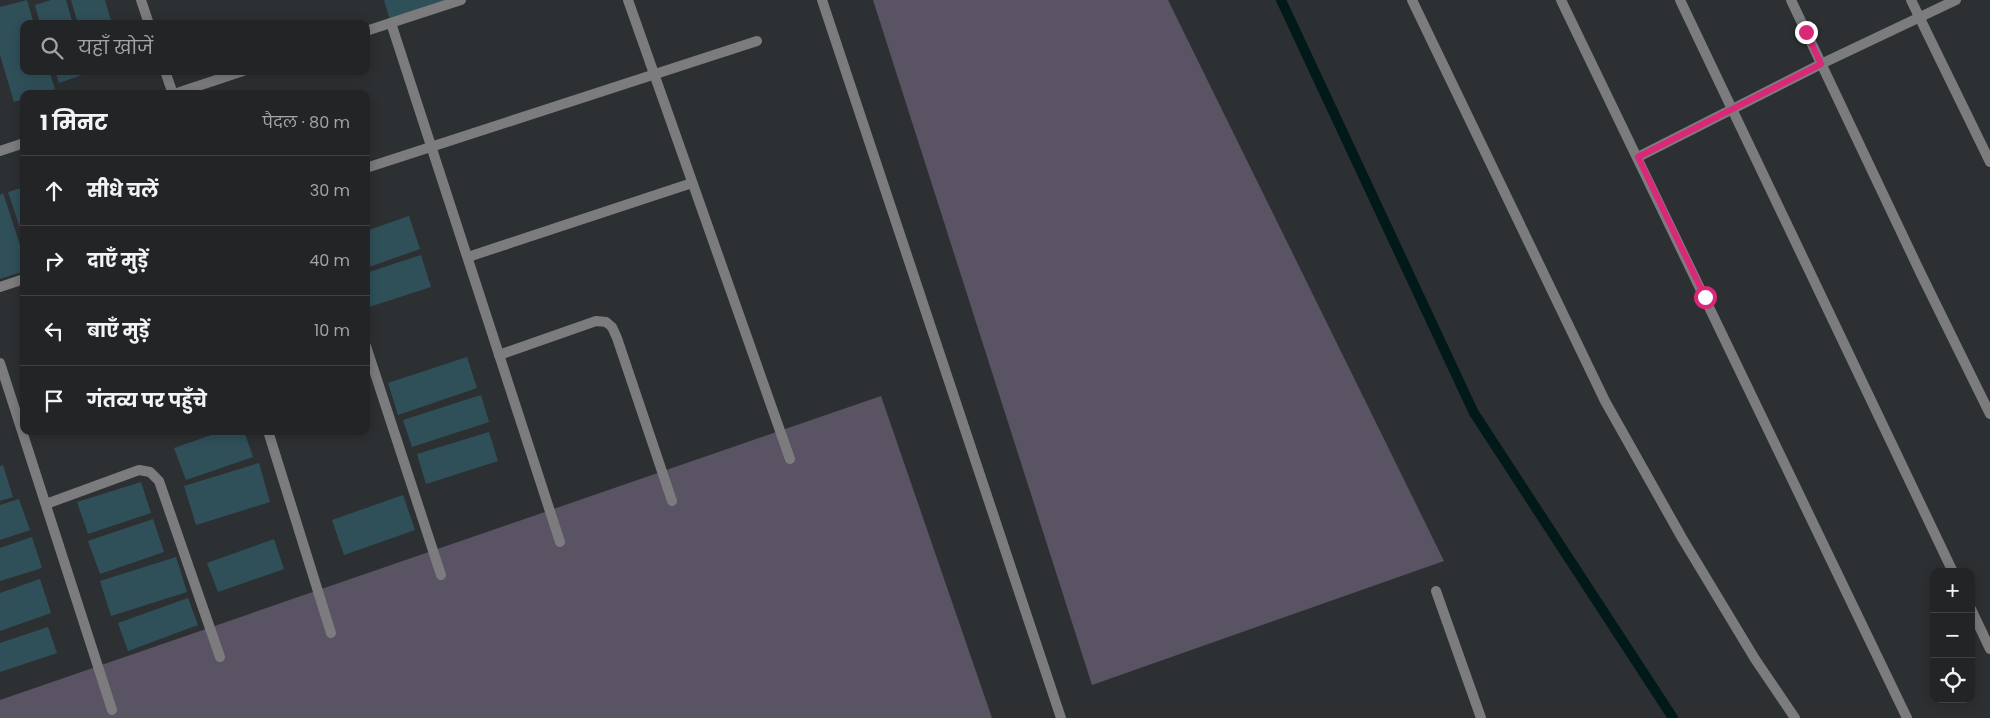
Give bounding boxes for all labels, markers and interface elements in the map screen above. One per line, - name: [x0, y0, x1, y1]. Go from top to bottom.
- search box: [20, 20, 370, 75]
- route end: [1795, 21, 1818, 44]
- icon: search: [38, 34, 66, 62]
- text: यहाँ खोजें: [78, 34, 153, 61]
- text: 1 मिनट: [40, 108, 108, 137]
- text: पैदल · 80 m: [262, 111, 350, 134]
- icon: ahead: [40, 177, 68, 205]
- text: सीधे चलें: [87, 177, 158, 204]
- text: 30 m: [310, 179, 350, 202]
- icon: right: [40, 247, 68, 275]
- text: दाएँ मुड़ें: [87, 247, 148, 274]
- text: 40 m: [309, 249, 350, 272]
- route start: [1694, 286, 1717, 309]
- icon: left: [40, 317, 68, 345]
- text: बाएँ मुड़ें: [87, 317, 149, 344]
- text: 10 m: [314, 319, 350, 342]
- icon: arrive: [40, 387, 68, 415]
- text: गंतव्य पर पहुँचे: [87, 387, 207, 414]
- map controls: [1930, 568, 1975, 703]
- button: +: [1930, 568, 1975, 613]
- button: −: [1930, 613, 1975, 658]
- button: locate: [1930, 658, 1975, 703]

